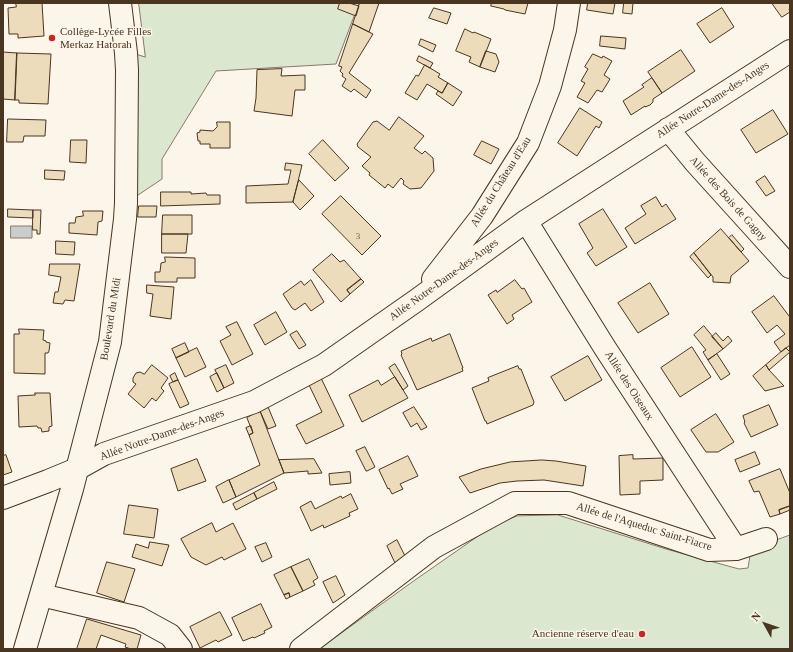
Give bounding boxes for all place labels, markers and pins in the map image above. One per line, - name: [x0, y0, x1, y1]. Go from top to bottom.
- place label: Collège-Lycée Filles Merkaz Hatorah: [60, 25, 151, 51]
- marker: Collège-Lycée Filles Merkaz Hatorah: [47, 33, 57, 43]
- place label: Ancienne réserve d'eau: [532, 627, 634, 641]
- marker: Ancienne réserve d'eau: [637, 629, 647, 639]

